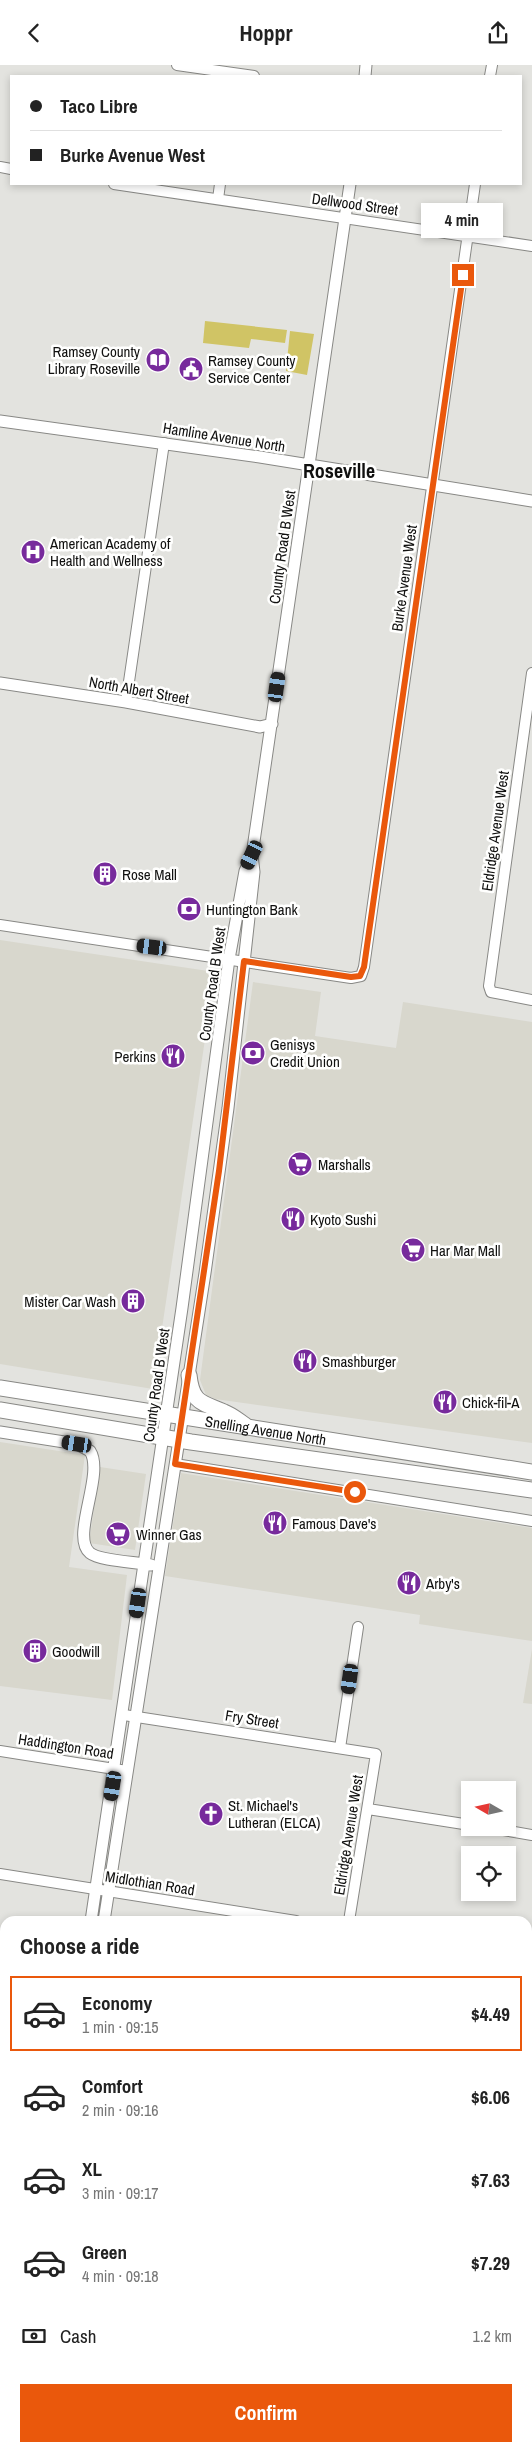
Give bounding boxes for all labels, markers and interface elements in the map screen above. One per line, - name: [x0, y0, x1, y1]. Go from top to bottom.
- text: Hoppr: [239, 18, 293, 48]
- icon: back: [20, 19, 48, 47]
- icon: share: [484, 19, 512, 47]
- text: Taco Libre: [60, 93, 138, 119]
- text: Burke Avenue West: [60, 142, 205, 168]
- street label: Dellwood Street: [311, 188, 400, 221]
- callout: 4 min: [422, 203, 504, 237]
- text: 4 min: [445, 209, 479, 231]
- route end: [452, 264, 474, 286]
- place label: Ramsey County Library Roseville: [48, 341, 141, 379]
- library icon: Ramsey County Library Roseville: [145, 347, 171, 373]
- place label: Ramsey County Service Center: [208, 350, 296, 388]
- public building icon: Ramsey County Service Center: [178, 356, 204, 382]
- street label: Hamline Avenue North: [161, 417, 287, 457]
- district label: Roseville: [303, 457, 375, 484]
- street label: County Road B West: [264, 488, 300, 605]
- street label: Burke Avenue West: [386, 523, 422, 633]
- place label: American Academy of Health and Wellness: [49, 533, 171, 571]
- hospital icon: American Academy of Health and Wellness: [20, 539, 46, 565]
- street label: North Albert Street: [87, 671, 191, 709]
- car: [267, 671, 286, 703]
- street label: Eldridge Avenue West: [476, 769, 514, 893]
- car: [238, 838, 265, 872]
- building icon: Rose Mall: [92, 861, 118, 887]
- place label: Rose Mall: [122, 864, 177, 885]
- bank icon: Huntington Bank: [176, 896, 202, 922]
- place label: Huntington Bank: [206, 899, 298, 920]
- street label: County Road B West: [194, 925, 230, 1042]
- car: [136, 938, 167, 956]
- place label: Genisys Credit Union: [270, 1034, 340, 1072]
- bank icon: Genisys Credit Union: [240, 1040, 266, 1066]
- restaurant icon: Perkins: [160, 1043, 186, 1069]
- place label: Perkins: [114, 1046, 156, 1067]
- supermarket icon: Marshalls: [287, 1151, 313, 1177]
- place label: Marshalls: [318, 1154, 371, 1175]
- restaurant icon: Kyoto Sushi: [280, 1206, 306, 1232]
- place label: Kyoto Sushi: [310, 1209, 376, 1230]
- supermarket icon: Har Mar Mall: [400, 1237, 426, 1263]
- place label: Har Mar Mall: [430, 1240, 500, 1261]
- building icon: Mister Car Wash: [120, 1288, 146, 1314]
- place label: Mister Car Wash: [24, 1291, 116, 1312]
- street label: County Road B West: [138, 1326, 174, 1443]
- restaurant icon: Smashburger: [292, 1348, 318, 1374]
- place label: Smashburger: [322, 1351, 396, 1372]
- restaurant icon: Chick-fil-A: [432, 1389, 458, 1415]
- place label: Chick-fil-A: [462, 1392, 520, 1413]
- street label: Snelling Avenue North: [204, 1410, 328, 1450]
- car: [61, 1434, 92, 1454]
- route start: [344, 1481, 366, 1503]
- restaurant icon: Famous Dave's: [262, 1510, 288, 1536]
- place label: Famous Dave's: [292, 1513, 376, 1534]
- supermarket icon: Winner Gas: [105, 1521, 131, 1547]
- place label: Winner Gas: [136, 1524, 202, 1545]
- restaurant icon: Arby's: [396, 1570, 422, 1596]
- place label: Arby's: [425, 1573, 460, 1594]
- car: [128, 1587, 147, 1619]
- building icon: Goodwill: [22, 1638, 48, 1664]
- place label: Goodwill: [52, 1641, 100, 1662]
- car: [340, 1663, 359, 1695]
- street label: Fry Street: [224, 1704, 281, 1734]
- street label: Haddington Road: [17, 1728, 115, 1764]
- car: [103, 1770, 122, 1802]
- street label: Eldridge Avenue West: [328, 1773, 368, 1897]
- north arrow: [461, 1781, 516, 1836]
- map controls: [461, 1781, 516, 1901]
- place label: St. Michael's Lutheran (ELCA): [228, 1795, 320, 1833]
- church icon: St. Michael's Lutheran (ELCA): [198, 1801, 224, 1827]
- button: locate: [461, 1846, 516, 1901]
- street label: Midlothian Road: [104, 1866, 196, 1900]
- text: Choose a ride: [20, 1931, 139, 1961]
- text: Economy: [82, 1990, 152, 2016]
- icon: car: [22, 1991, 67, 2036]
- text: $4.49: [471, 2001, 510, 2027]
- text: 1 min · 09:15: [82, 2016, 159, 2038]
- text: Comfort: [82, 2073, 143, 2099]
- icon: car: [22, 2074, 67, 2119]
- text: $6.06: [471, 2084, 510, 2110]
- text: 2 min · 09:16: [82, 2099, 159, 2121]
- text: XL: [82, 2156, 102, 2182]
- icon: car: [22, 2157, 67, 2202]
- text: $7.63: [471, 2167, 510, 2193]
- text: 3 min · 09:17: [82, 2182, 159, 2204]
- text: Green: [82, 2239, 127, 2265]
- icon: car: [22, 2240, 67, 2285]
- text: $7.29: [471, 2250, 510, 2276]
- text: 4 min · 09:18: [82, 2265, 159, 2287]
- icon: cash: [20, 2322, 48, 2350]
- text: Cash: [60, 2323, 96, 2349]
- text: 1.2 km: [473, 2325, 512, 2347]
- button: Confirm: [20, 2384, 512, 2442]

